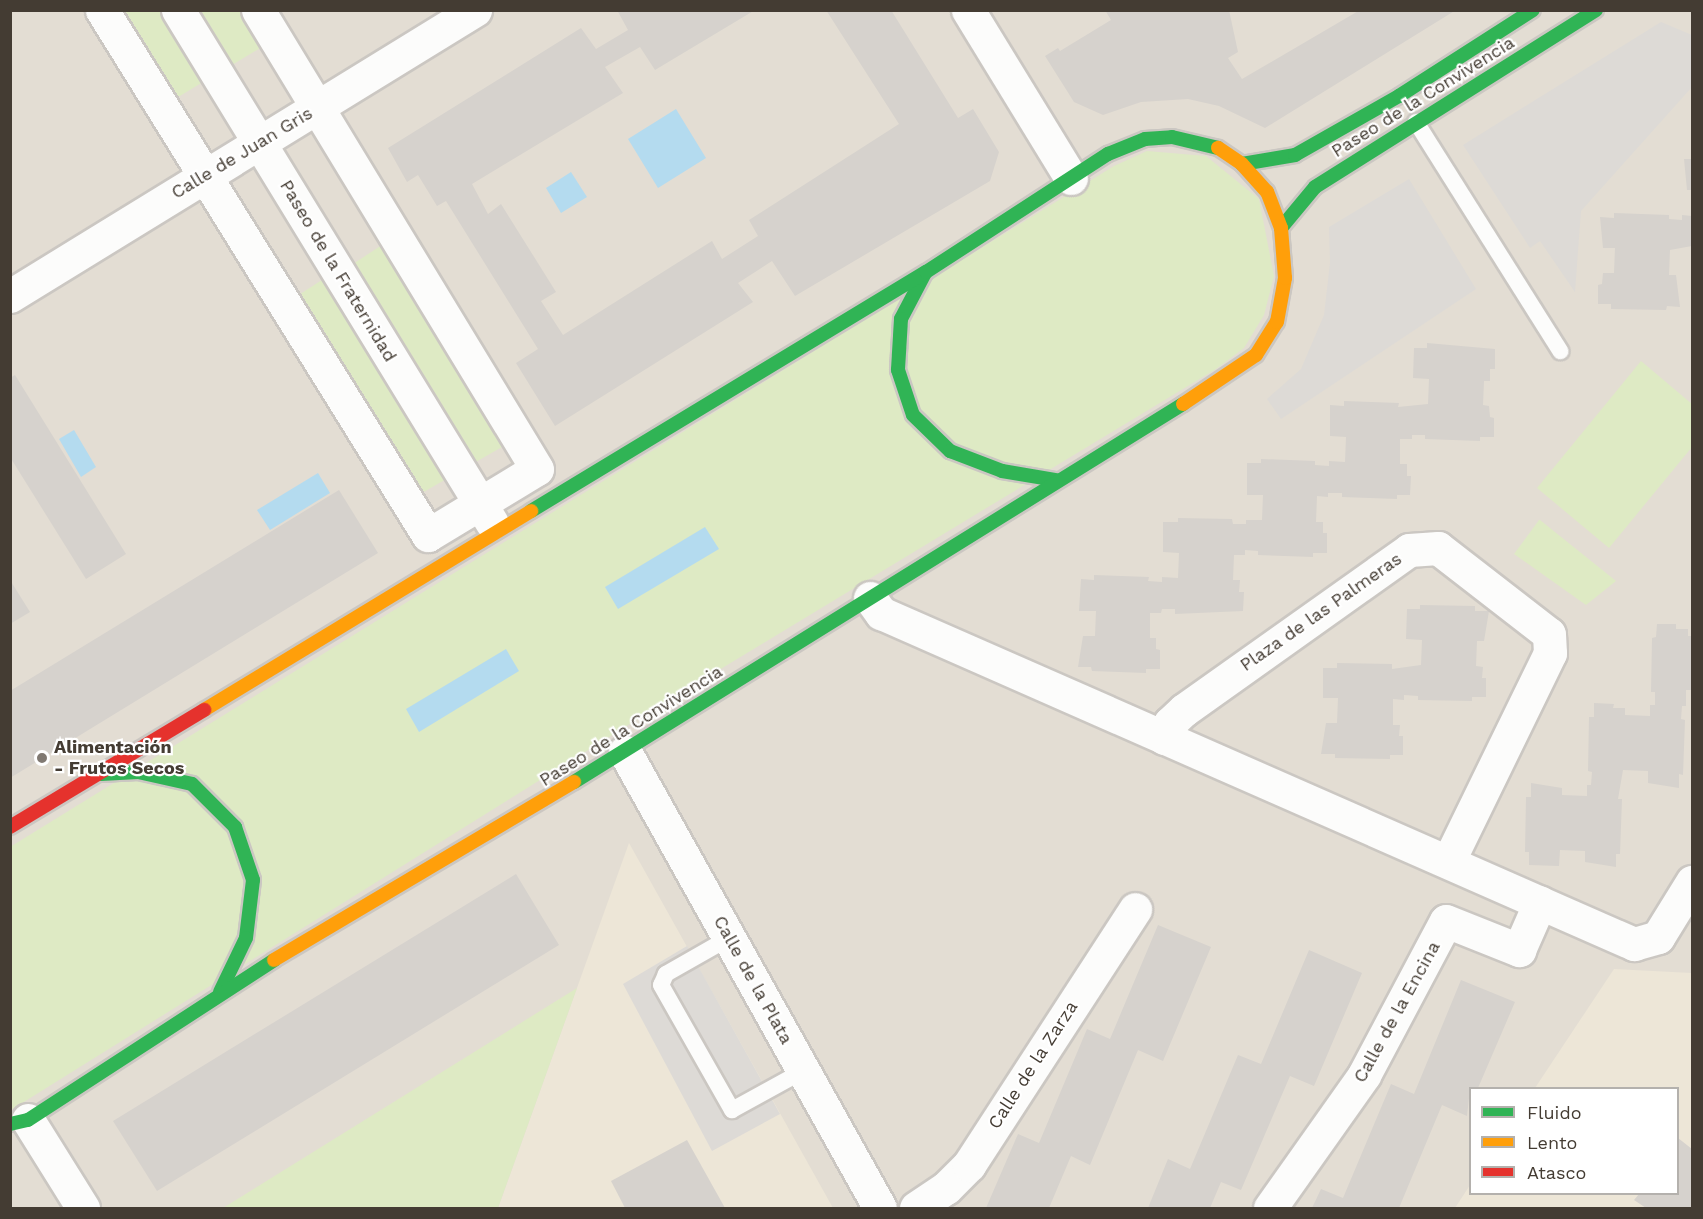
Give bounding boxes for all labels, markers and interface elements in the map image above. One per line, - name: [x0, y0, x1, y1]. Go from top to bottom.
- street label: Paseo de la Convivencia: [1327, 32, 1519, 162]
- street label: Calle de Juan Gris: [167, 102, 317, 204]
- street label: Paseo de la Fraternidad: [275, 176, 401, 366]
- street label: Plaza de las Palmeras: [1236, 548, 1406, 676]
- street label: Paseo de la Convivencia: [535, 661, 727, 791]
- place label: Alimentación - Frutos Secos: [54, 737, 184, 780]
- marker: Alimentación - Frutos Secos: [35, 751, 49, 765]
- street label: Calle de la Plata: [709, 912, 797, 1048]
- street label: Calle de la Encina: [1349, 937, 1445, 1087]
- street label: Calle de la Zarza: [984, 997, 1082, 1133]
- legend: [1469, 1087, 1679, 1195]
- text: Fluido: [1527, 1102, 1581, 1123]
- text: Lento: [1527, 1132, 1577, 1153]
- text: Atasco: [1527, 1162, 1586, 1183]

